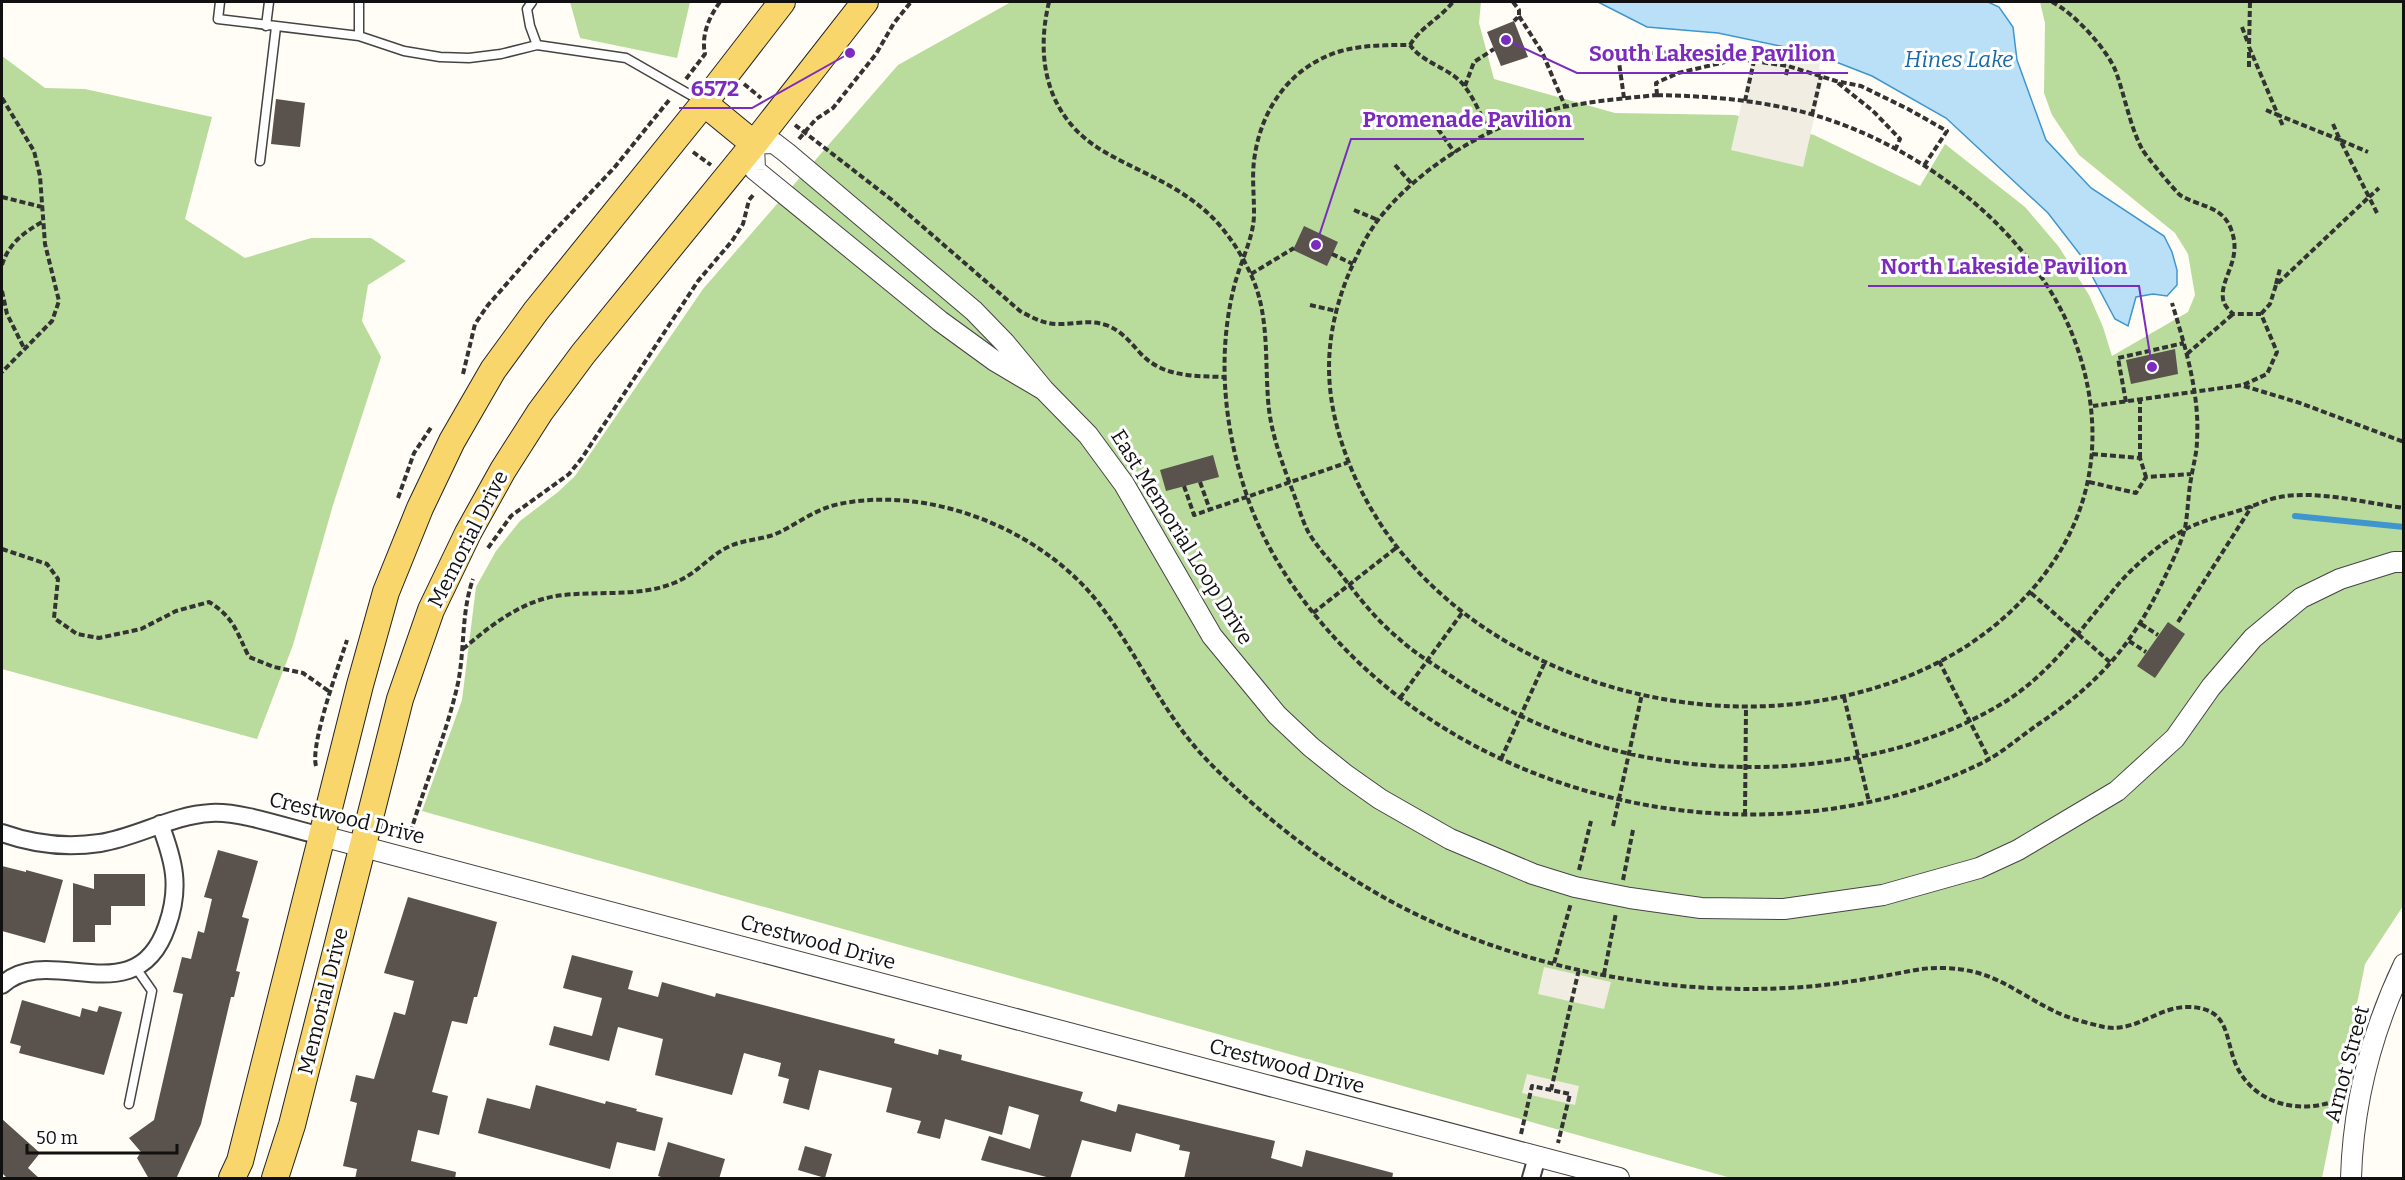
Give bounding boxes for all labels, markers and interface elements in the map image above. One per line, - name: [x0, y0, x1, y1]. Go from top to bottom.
- callout: South Lakeside Pavilion: [1577, 33, 1848, 73]
- text: South Lakeside Pavilion: [1589, 40, 1835, 67]
- water label: Hines Lake: [1905, 46, 2013, 73]
- callout: 6572: [679, 68, 752, 108]
- text: 6572: [691, 75, 739, 102]
- callout: Promenade Pavilion: [1351, 99, 1584, 139]
- text: Promenade Pavilion: [1362, 106, 1572, 133]
- callout: North Lakeside Pavilion: [1868, 246, 2139, 286]
- text: North Lakeside Pavilion: [1881, 253, 2127, 280]
- street label: East Memorial Loop Drive: [1105, 425, 1259, 649]
- street label: Memorial Drive: [422, 466, 514, 612]
- street label: Crestwood Drive: [266, 786, 428, 850]
- street label: Crestwood Drive: [738, 909, 898, 975]
- street label: Memorial Drive: [292, 925, 354, 1077]
- street label: Arnot Street: [2319, 1002, 2375, 1125]
- street label: Crestwood Drive: [1207, 1033, 1367, 1099]
- scale bar: [27, 1117, 177, 1155]
- text: 50 m: [36, 1127, 78, 1149]

